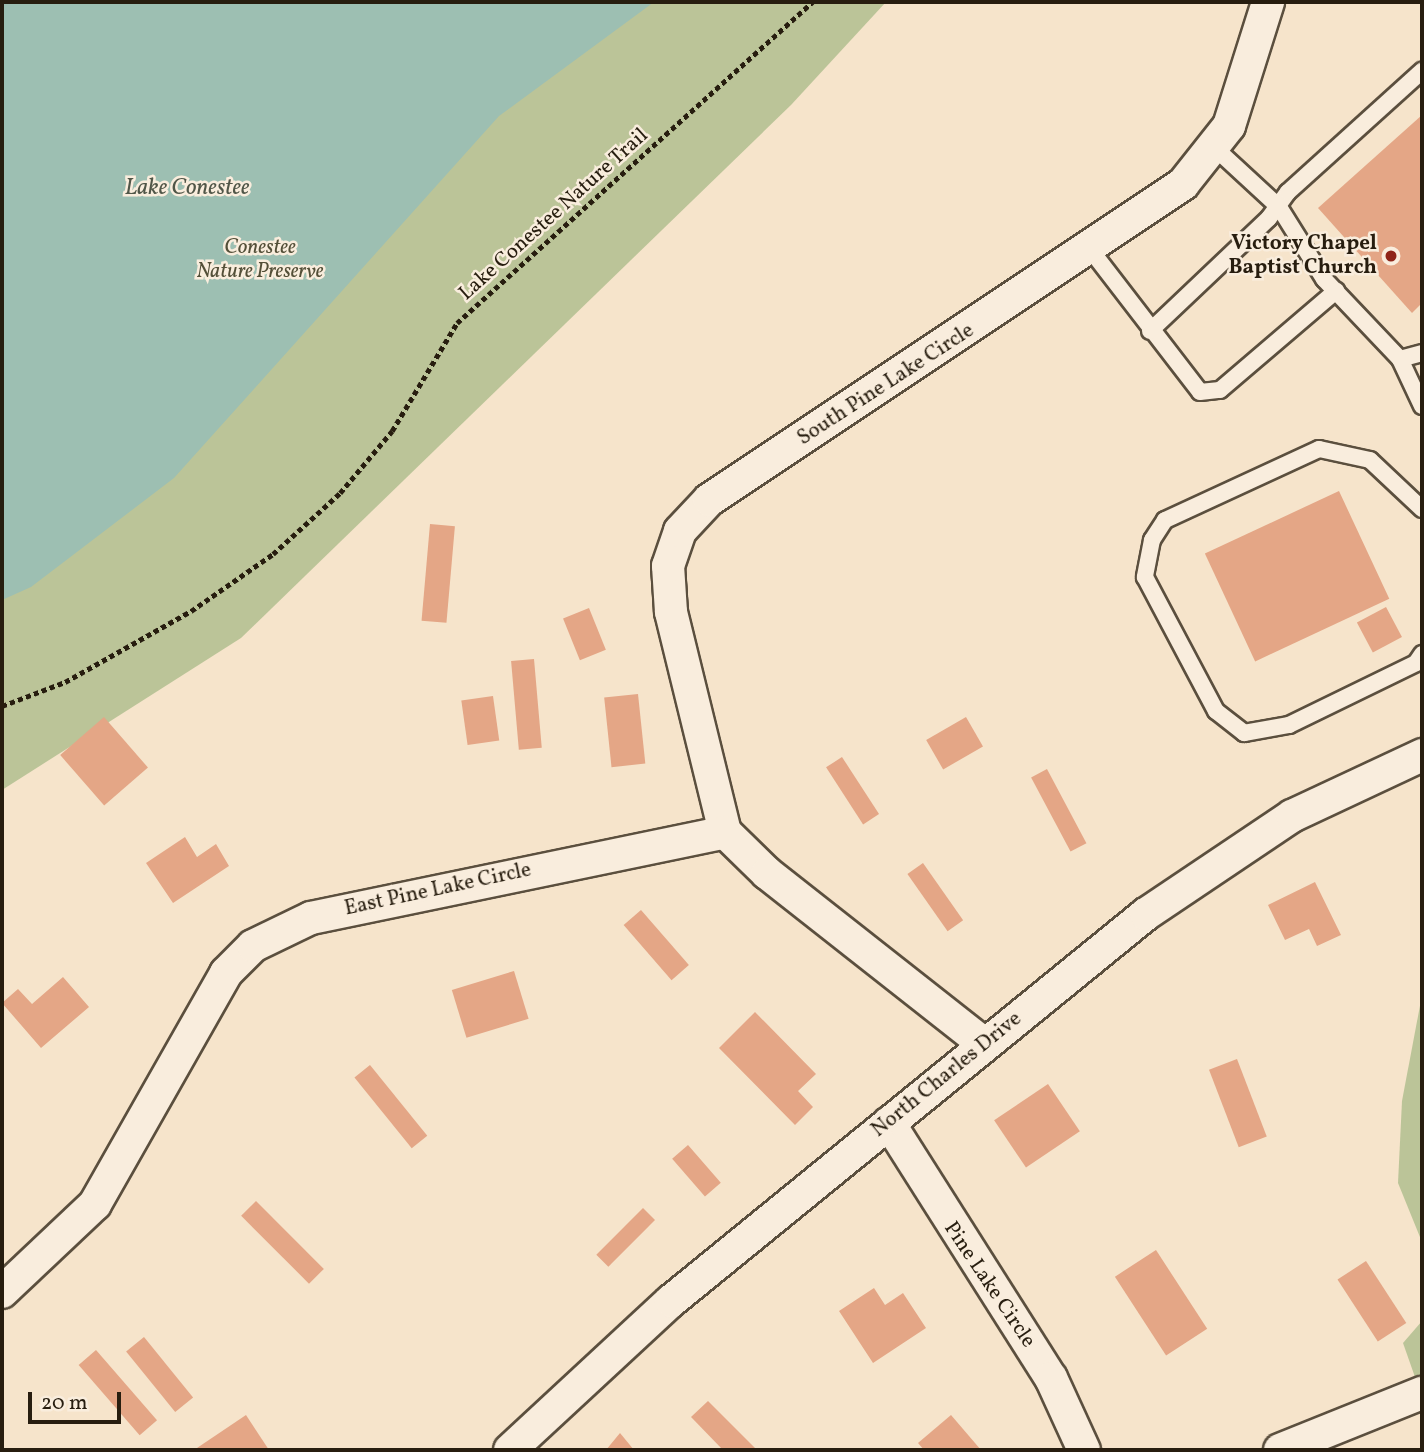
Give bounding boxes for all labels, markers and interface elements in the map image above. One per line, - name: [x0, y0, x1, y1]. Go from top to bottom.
- street label: Lake Conestee Nature Trail: [454, 123, 654, 307]
- water label: Lake Conestee: [125, 174, 249, 202]
- place label: Victory Chapel Baptist Church: [1228, 231, 1377, 281]
- park label: Conestee Nature Preserve: [197, 235, 323, 285]
- marker: Victory Chapel Baptist Church: [1383, 248, 1399, 264]
- street label: South Pine Lake Circle: [793, 319, 979, 451]
- street label: East Pine Lake Circle: [342, 858, 534, 922]
- street label: North Charles Drive: [867, 1007, 1027, 1143]
- street label: Pine Lake Circle: [938, 1217, 1040, 1353]
- scale bar: [32, 1378, 124, 1422]
- text: 20 m: [41, 1389, 87, 1418]

